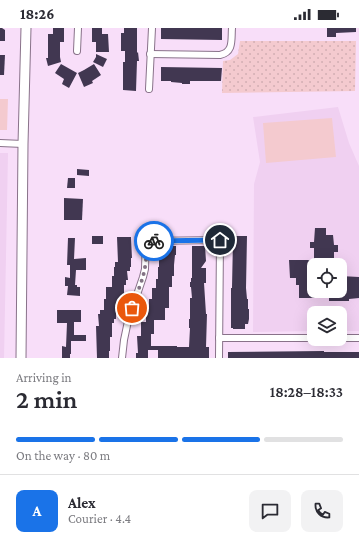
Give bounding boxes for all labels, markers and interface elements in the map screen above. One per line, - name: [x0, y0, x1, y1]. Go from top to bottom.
- text: 18:26: [20, 6, 54, 22]
- courier: [134, 221, 174, 261]
- pin: [203, 223, 237, 257]
- icon: home: [209, 229, 231, 251]
- icon: bike: [143, 230, 165, 252]
- map controls: [307, 258, 347, 346]
- button: locate: [307, 258, 347, 298]
- pin: [115, 291, 149, 325]
- icon: bag: [121, 297, 143, 319]
- button: layers: [307, 306, 347, 346]
- text: Arriving in: [16, 370, 72, 385]
- text: 18:28–18:33: [270, 384, 343, 400]
- text: 2 min: [16, 385, 77, 414]
- text: On the way · 80 m: [16, 448, 110, 463]
- button: chat: [249, 490, 291, 532]
- button: phone: [301, 490, 343, 532]
- text: Alex: [68, 495, 96, 511]
- text: A: [33, 503, 41, 519]
- text: Courier · 4.4: [68, 511, 131, 526]

